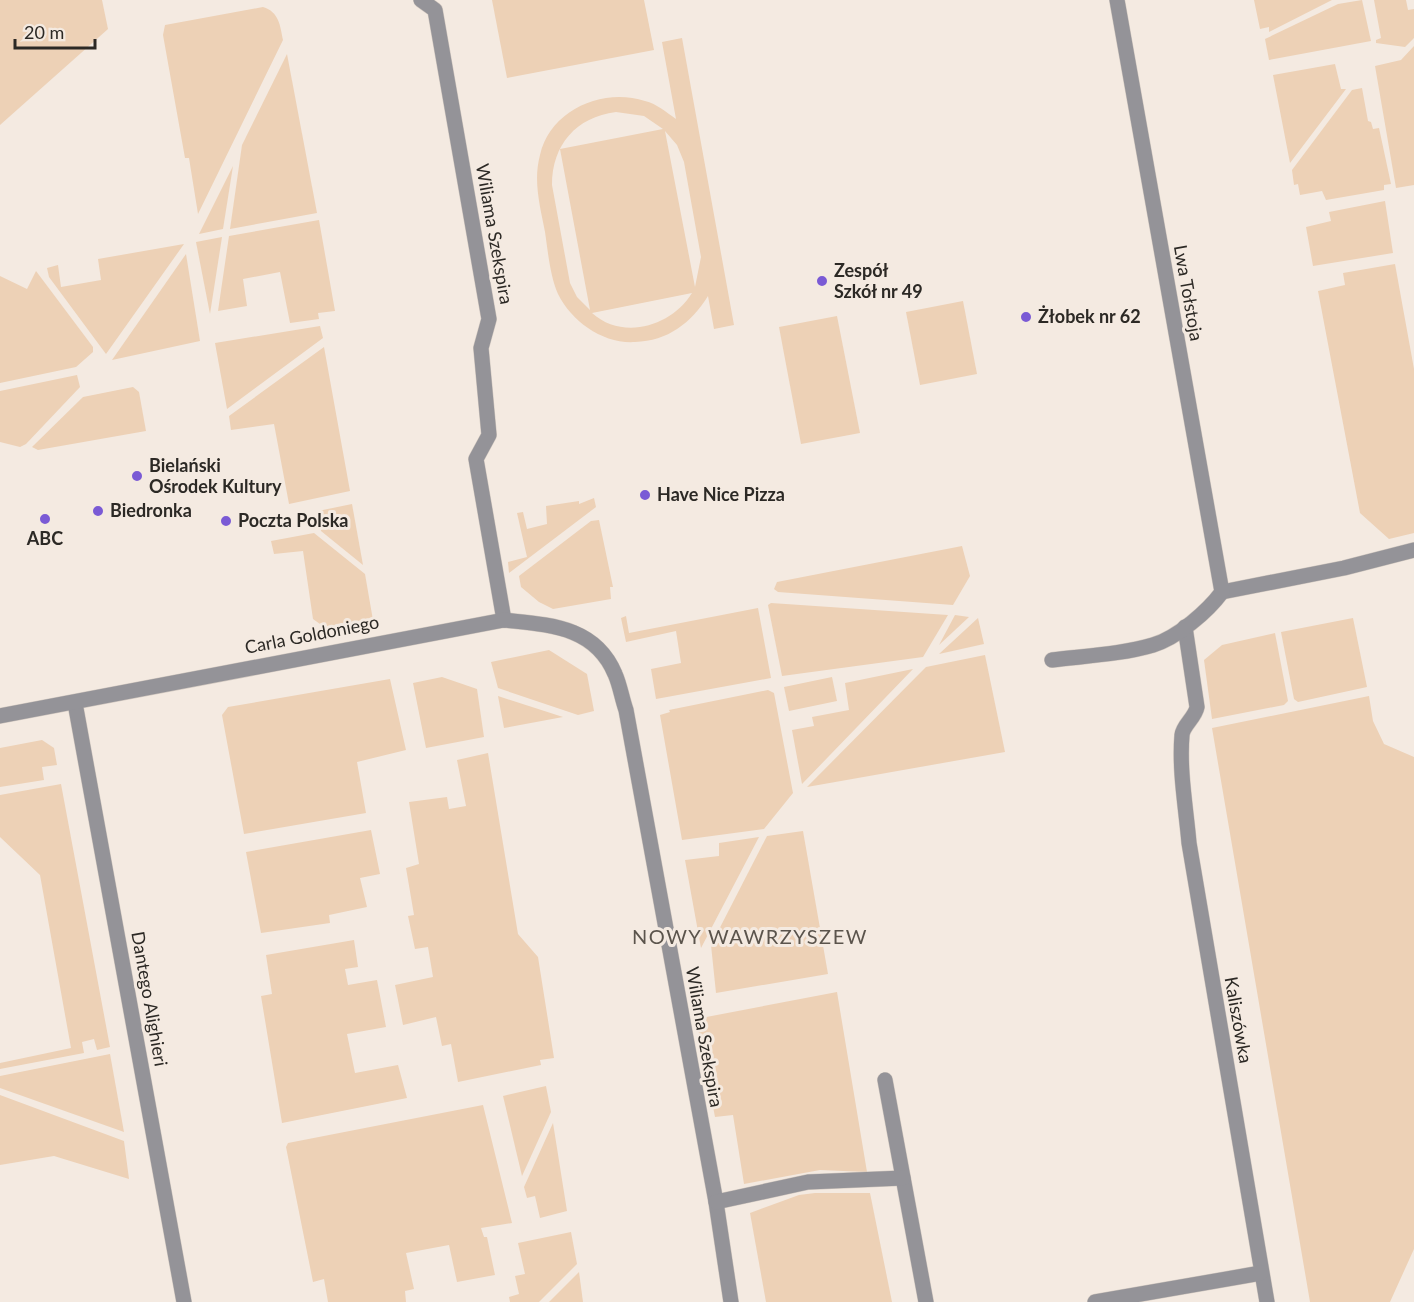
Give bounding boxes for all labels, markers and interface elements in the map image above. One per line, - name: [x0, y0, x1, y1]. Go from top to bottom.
- scale bar: [15, 12, 94, 50]
- text: 20 m: [24, 21, 64, 43]
- street label: Wiliama Szekspira: [472, 162, 518, 306]
- street label: Lwa Tołstoja: [1170, 243, 1208, 342]
- place label: Zespół Szkół nr 49: [834, 259, 923, 302]
- marker: Zespół Szkół nr 49: [815, 274, 829, 288]
- place label: Żłobek nr 62: [1038, 305, 1141, 327]
- marker: Żłobek nr 62: [1019, 310, 1033, 324]
- place label: Bielański Ośrodek Kultury: [149, 454, 282, 497]
- marker: Bielański Ośrodek Kultury: [130, 469, 144, 483]
- place label: Have Nice Pizza: [657, 483, 785, 505]
- marker: Have Nice Pizza: [638, 488, 652, 502]
- place label: Biedronka: [110, 499, 192, 521]
- marker: Biedronka: [91, 504, 105, 518]
- place label: Poczta Polska: [238, 509, 348, 531]
- marker: ABC: [38, 512, 52, 526]
- marker: Poczta Polska: [219, 514, 233, 528]
- place label: ABC: [26, 527, 63, 549]
- street label: Carla Goldoniego: [243, 610, 381, 658]
- district label: NOWY WAWRZYSZEW: [632, 924, 868, 948]
- street label: Dantego Alighieri: [127, 930, 173, 1068]
- street label: Wiliama Szekspira: [682, 965, 728, 1109]
- street label: Kaliszówka: [1221, 975, 1257, 1065]

